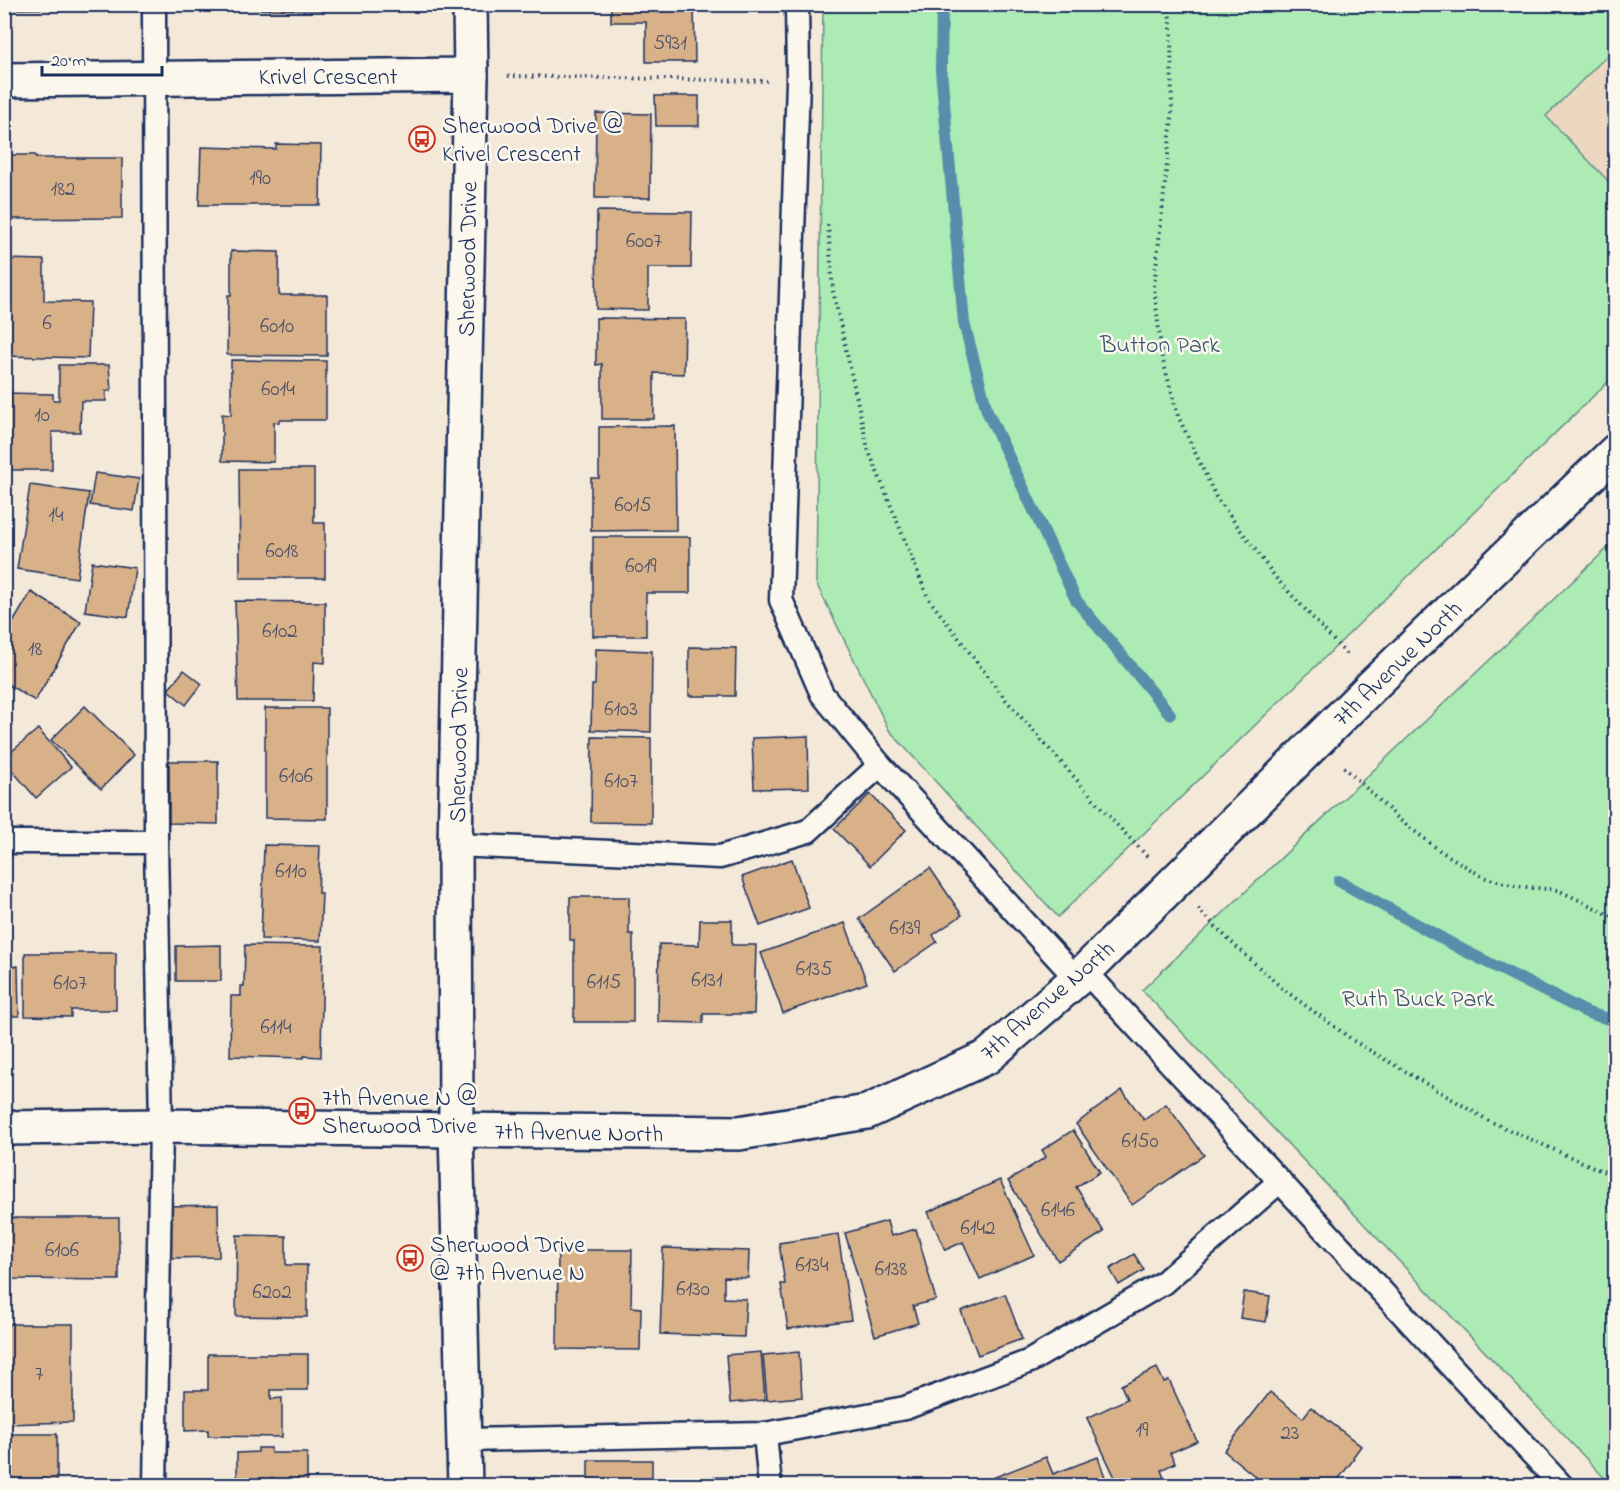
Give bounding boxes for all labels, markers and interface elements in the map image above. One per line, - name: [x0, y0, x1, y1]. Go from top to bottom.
- house number: 5931: [653, 29, 687, 59]
- scale bar: [42, 39, 162, 77]
- text: 20 m: [51, 49, 86, 75]
- street label: Krivel Crescent: [258, 61, 398, 96]
- place label: Sherwood Drive @ Krivel Crescent: [442, 110, 623, 173]
- bus stop icon: Sherwood Drive @ Krivel Crescent: [407, 124, 437, 154]
- house number: 190: [249, 164, 271, 194]
- house number: 182: [51, 175, 76, 205]
- street label: Sherwood Drive: [451, 181, 488, 337]
- house number: 6007: [626, 227, 662, 257]
- house number: 6: [42, 309, 52, 339]
- house number: 6010: [260, 312, 294, 342]
- park label: Button Park: [1099, 329, 1220, 364]
- house number: 6014: [261, 375, 295, 405]
- house number: 10: [34, 401, 50, 431]
- house number: 6015: [614, 491, 652, 521]
- house number: 14: [48, 501, 64, 531]
- house number: 6018: [266, 537, 299, 567]
- house number: 6019: [625, 552, 657, 582]
- street label: 7th Avenue North: [1326, 594, 1472, 736]
- house number: 6102: [262, 617, 298, 647]
- house number: 18: [28, 635, 42, 665]
- street label: Sherwood Drive: [442, 667, 479, 823]
- house number: 6103: [604, 695, 638, 725]
- house number: 6106: [279, 762, 313, 792]
- house number: 6107: [604, 767, 638, 797]
- house number: 6110: [275, 857, 307, 887]
- house number: 6139: [890, 914, 921, 944]
- street label: 7th Avenue North: [973, 933, 1124, 1070]
- house number: 6135: [796, 955, 832, 985]
- house number: 6131: [691, 966, 723, 996]
- house number: 6115: [587, 968, 621, 998]
- house number: 6107: [53, 969, 87, 999]
- park label: Ruth Buck Park: [1342, 983, 1495, 1018]
- house number: 6114: [260, 1013, 292, 1043]
- place label: 7th Avenue N @ Sherwood Drive: [322, 1082, 477, 1145]
- bus stop icon: 7th Avenue N @ Sherwood Drive: [287, 1096, 317, 1126]
- street label: 7th Avenue North: [494, 1116, 664, 1153]
- house number: 6150: [1121, 1127, 1159, 1157]
- house number: 6146: [1041, 1196, 1075, 1226]
- house number: 6142: [960, 1214, 996, 1244]
- place label: Sherwood Drive @ 7th Avenue N: [430, 1229, 585, 1292]
- house number: 6106: [45, 1236, 79, 1266]
- bus stop icon: Sherwood Drive @ 7th Avenue N: [395, 1243, 425, 1273]
- house number: 6134: [795, 1251, 829, 1281]
- house number: 6138: [875, 1255, 907, 1285]
- house number: 6130: [676, 1275, 710, 1305]
- house number: 6202: [252, 1278, 292, 1308]
- house number: 7: [35, 1360, 44, 1390]
- house number: 19: [1136, 1416, 1149, 1446]
- house number: 23: [1280, 1419, 1300, 1449]

